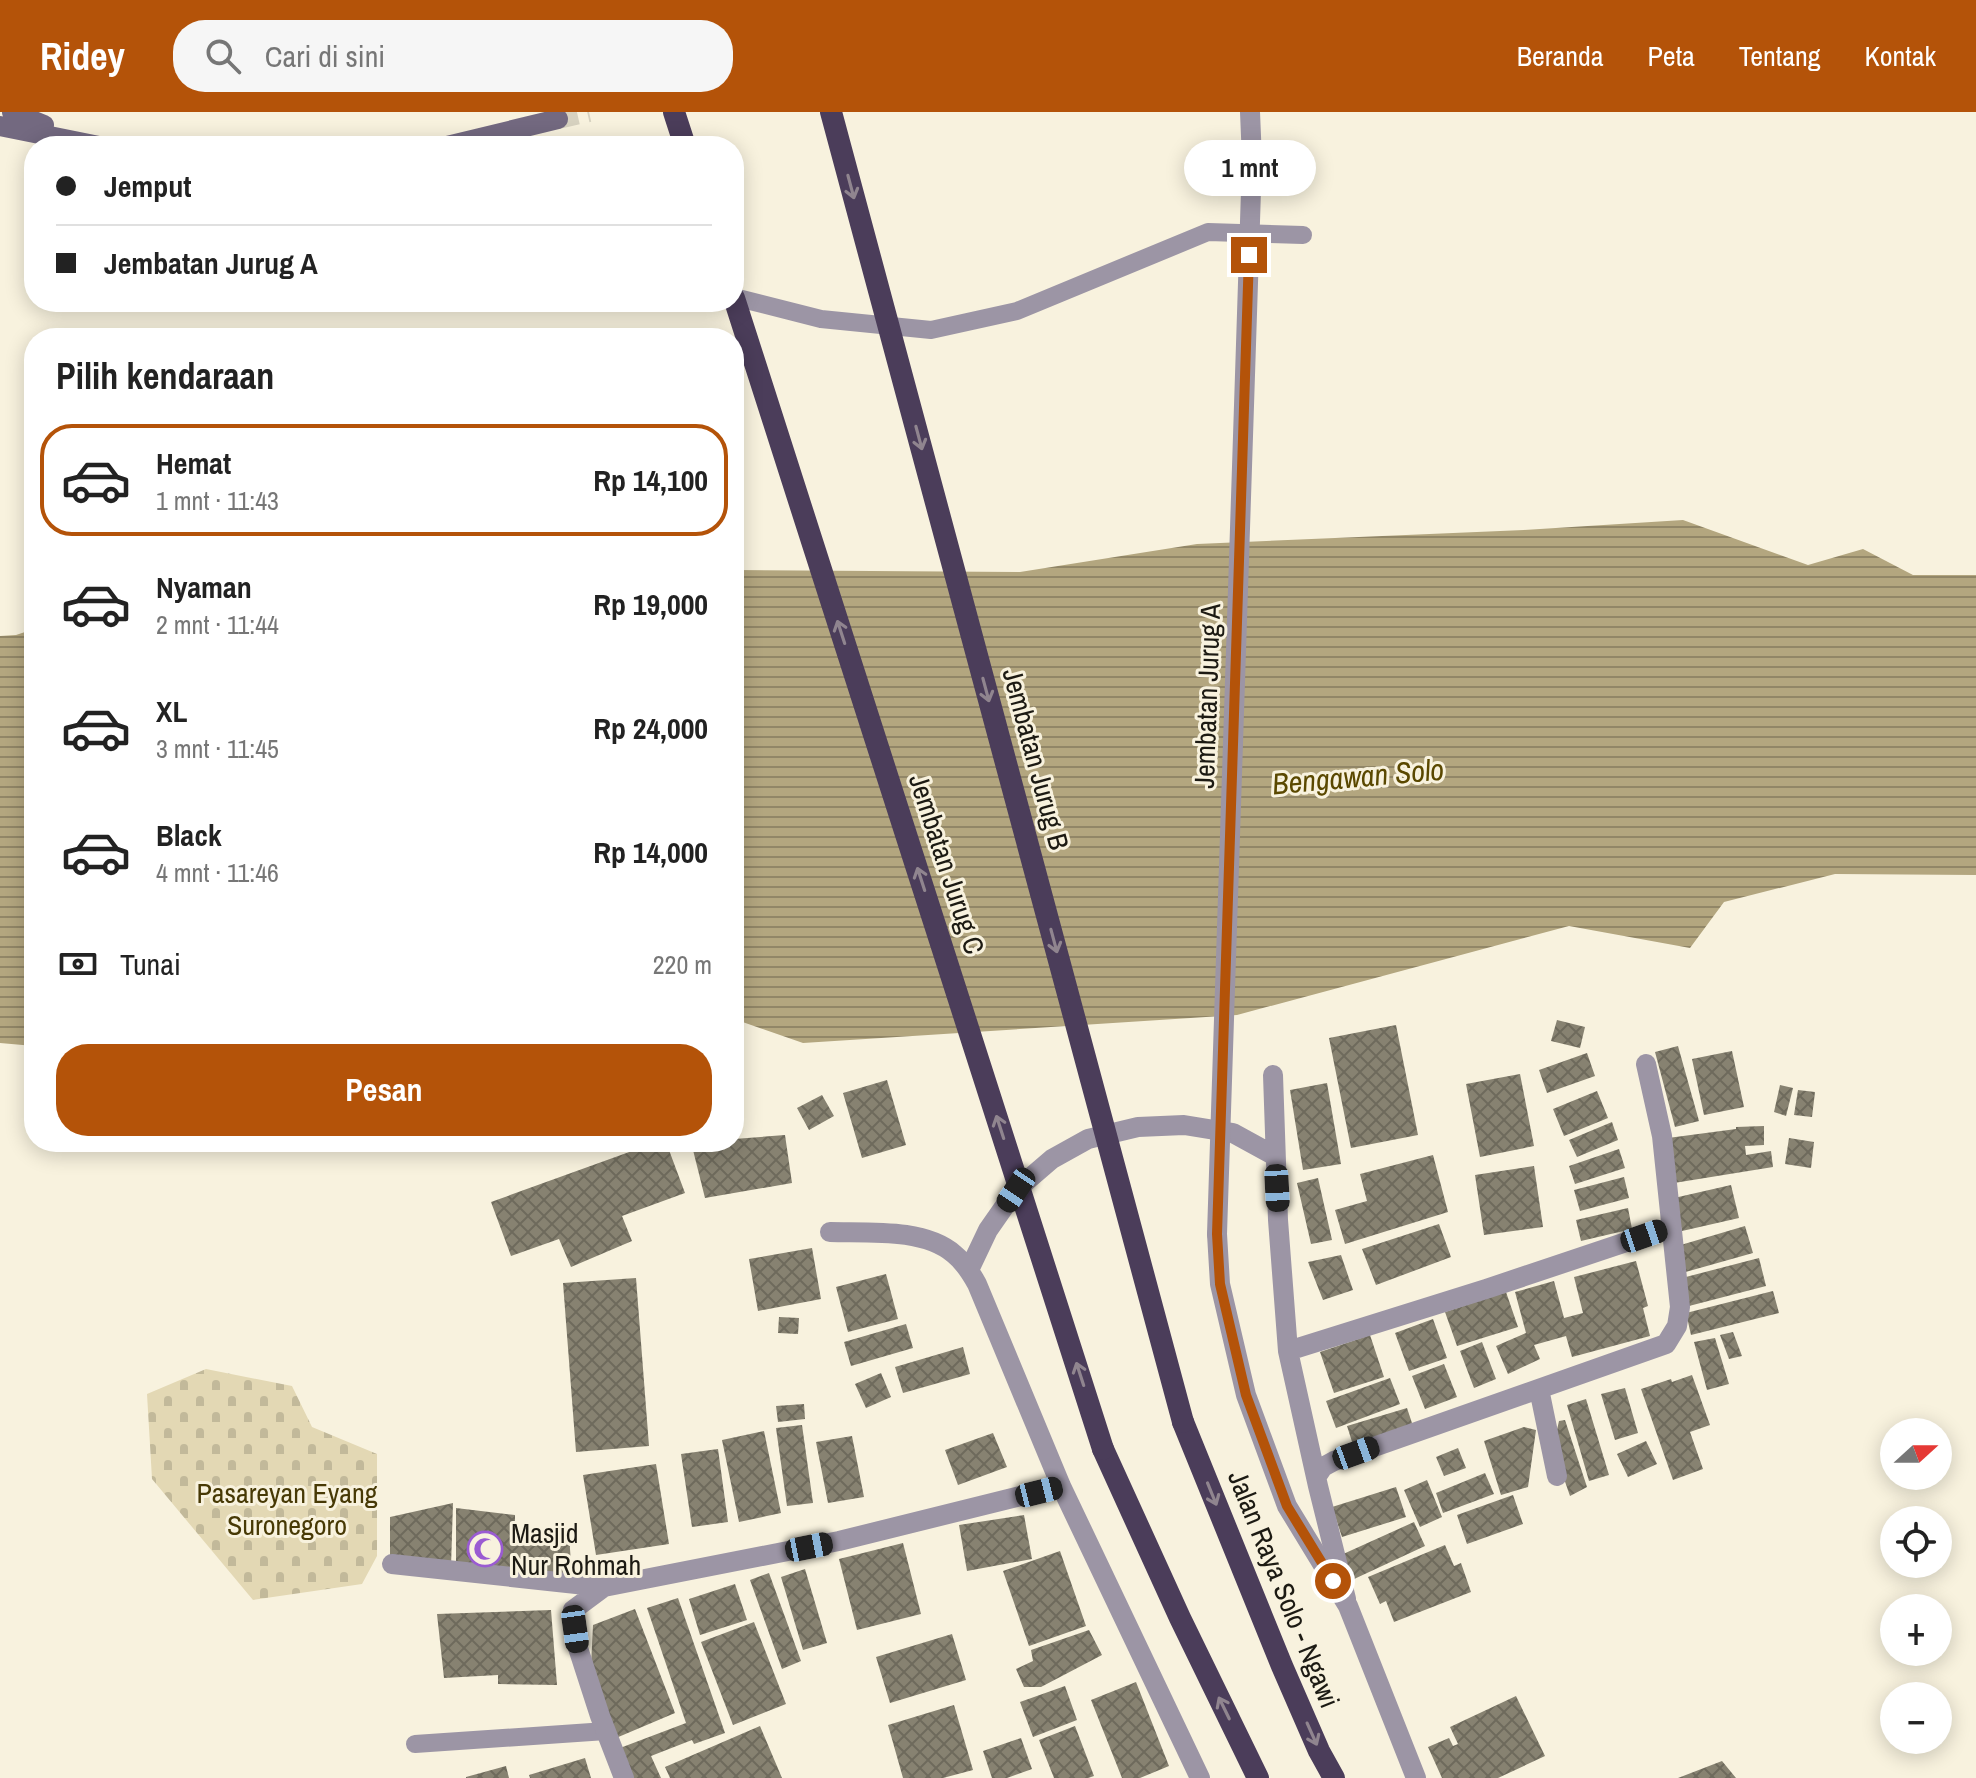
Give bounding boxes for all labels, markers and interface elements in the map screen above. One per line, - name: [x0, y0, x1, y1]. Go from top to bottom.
- search box: [173, 20, 733, 92]
- text: Ridey: [40, 31, 125, 82]
- icon: search: [201, 34, 245, 78]
- text: Cari di sini: [265, 36, 385, 76]
- text: Beranda: [1517, 37, 1604, 75]
- text: Peta: [1648, 37, 1695, 75]
- text: Tentang: [1739, 37, 1821, 75]
- text: Kontak: [1865, 37, 1936, 75]
- callout: 1 mnt: [1183, 139, 1315, 195]
- text: 1 mnt: [1222, 150, 1278, 185]
- text: Jemput: [104, 166, 191, 206]
- one-way arrow: [845, 174, 860, 200]
- route end: [1231, 237, 1267, 273]
- text: Jembatan Jurug A: [104, 243, 318, 283]
- text: Pilih kendaraan: [56, 352, 274, 400]
- one-way arrow: [912, 425, 927, 451]
- text: Hemat: [156, 443, 231, 483]
- icon: car: [60, 444, 132, 516]
- text: Rp 14,100: [593, 460, 708, 500]
- text: 1 mnt · 11:43: [156, 483, 279, 518]
- text: Nyaman: [156, 567, 252, 607]
- icon: car: [60, 568, 132, 640]
- text: Rp 19,000: [593, 584, 708, 624]
- street label: Jembatan Jurug A: [1185, 602, 1229, 789]
- text: 2 mnt · 11:44: [156, 607, 279, 642]
- one-way arrow: [833, 619, 848, 645]
- street label: Jembatan Jurug B: [994, 664, 1078, 854]
- one-way arrow: [980, 676, 995, 702]
- text: XL: [156, 691, 187, 731]
- icon: car: [60, 692, 132, 764]
- text: Rp 24,000: [593, 708, 708, 748]
- text: 3 mnt · 11:45: [156, 731, 279, 766]
- water label: Bengawan Solo: [1270, 749, 1445, 803]
- street label: Jembatan Jurug C: [900, 769, 994, 959]
- text: Black: [156, 815, 222, 855]
- icon: car: [60, 816, 132, 888]
- text: Rp 14,000: [593, 832, 708, 872]
- text: 4 mnt · 11:46: [156, 855, 279, 890]
- one-way arrow: [912, 867, 927, 892]
- one-way arrow: [1047, 927, 1062, 953]
- icon: cash: [56, 942, 100, 986]
- text: Tunai: [120, 944, 181, 984]
- text: 220 m: [653, 947, 712, 982]
- button: Pesan: [56, 1044, 712, 1136]
- one-way arrow: [992, 1115, 1006, 1140]
- car: [993, 1163, 1039, 1217]
- car: [1264, 1163, 1290, 1213]
- car: [1617, 1217, 1671, 1255]
- one-way arrow: [1071, 1362, 1086, 1387]
- north arrow: [1880, 1418, 1952, 1490]
- map controls: [1880, 1418, 1952, 1754]
- car: [1329, 1434, 1383, 1472]
- street label: Jalan Raya Solo - Ngawi: [1219, 1465, 1349, 1713]
- park label: Pasareyan Eyang Suronegoro: [196, 1474, 378, 1544]
- car: [1013, 1475, 1065, 1509]
- one-way arrow: [1206, 1481, 1220, 1506]
- button: locate: [1880, 1506, 1952, 1578]
- place label: Masjid Nur Rohmah: [511, 1514, 641, 1584]
- mosque icon: Masjid Nur Rohmah: [466, 1530, 504, 1568]
- car: [783, 1531, 835, 1563]
- route start: [1315, 1563, 1351, 1599]
- button: +: [1880, 1594, 1952, 1666]
- car: [560, 1604, 590, 1654]
- button: −: [1880, 1682, 1952, 1754]
- one-way arrow: [1216, 1696, 1231, 1720]
- one-way arrow: [1305, 1721, 1320, 1746]

